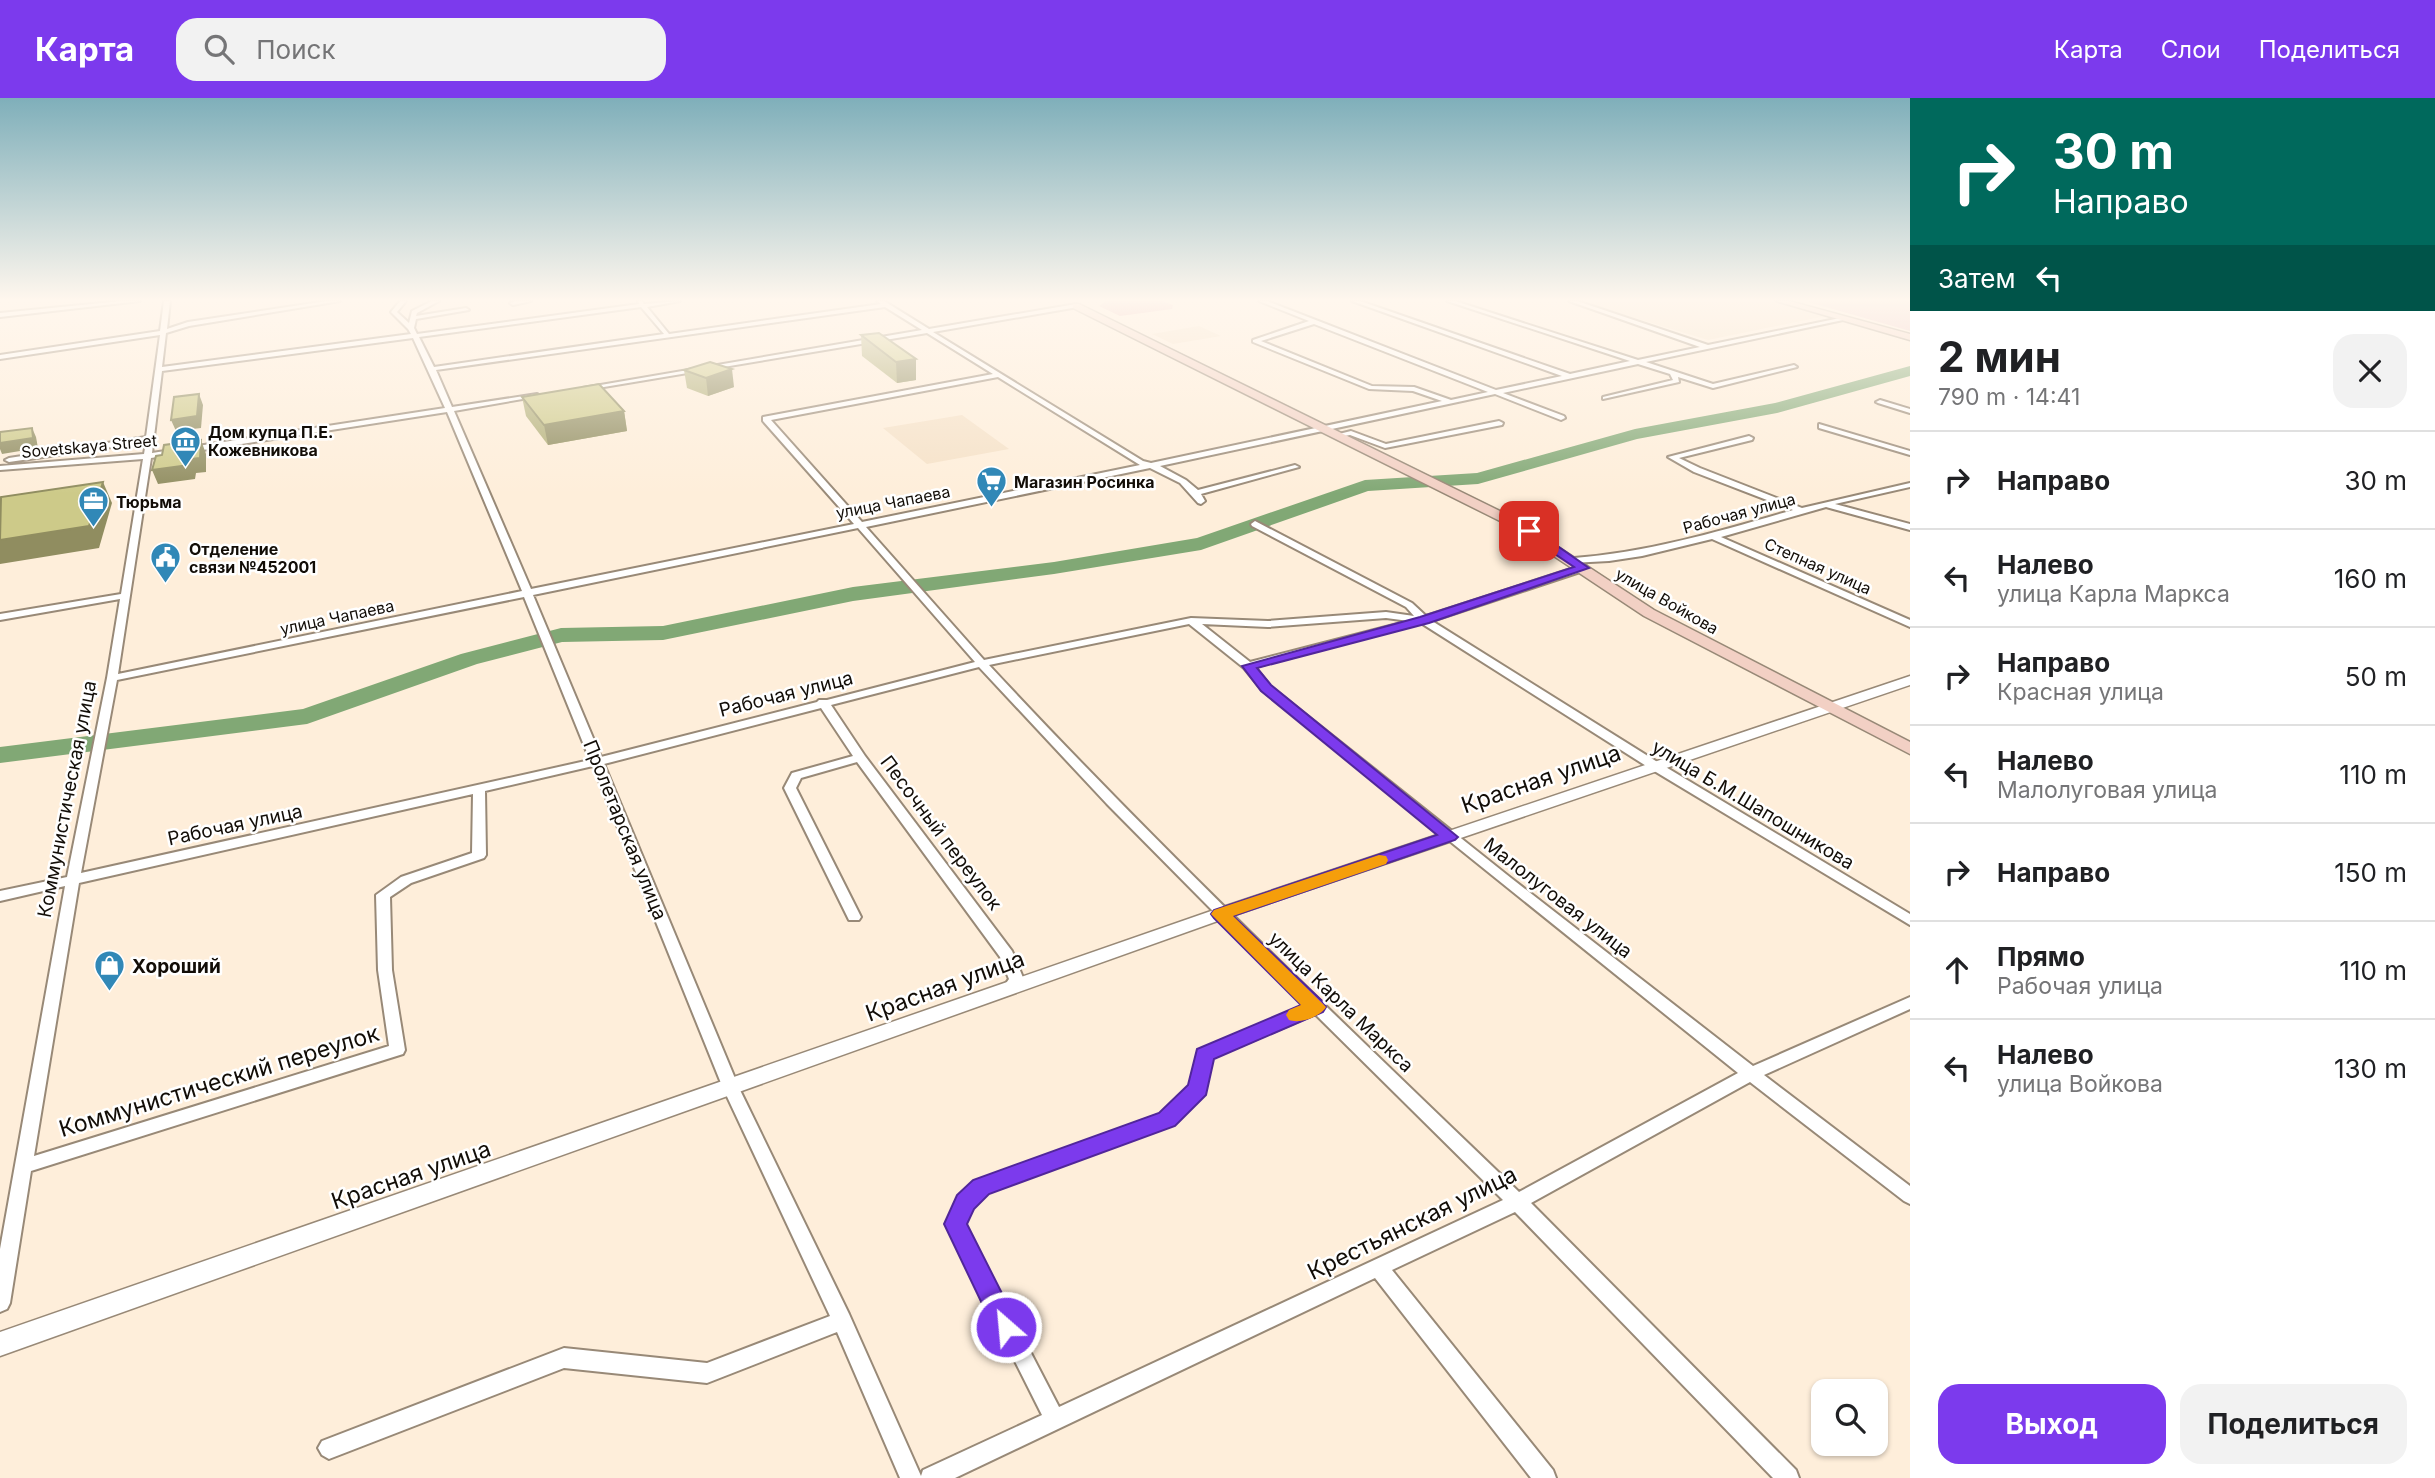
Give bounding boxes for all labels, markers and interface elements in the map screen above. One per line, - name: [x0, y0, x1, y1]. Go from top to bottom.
- search box: [176, 18, 666, 81]
- text: Карта: [35, 29, 134, 69]
- icon: search: [200, 30, 238, 68]
- text: Поиск: [256, 34, 335, 65]
- text: Карта: [2054, 35, 2123, 64]
- text: Слои: [2161, 35, 2221, 64]
- text: Поделиться: [2259, 35, 2400, 64]
- text: 30 m: [2053, 122, 2174, 181]
- icon: right: [1938, 126, 2029, 217]
- text: Направо: [2053, 182, 2189, 221]
- icon: left: [2030, 259, 2068, 297]
- text: Затем: [1938, 263, 2016, 294]
- text: 2 мин: [1938, 331, 2061, 382]
- button: close: [2333, 334, 2407, 408]
- text: 790 m · 14:41: [1938, 383, 2080, 411]
- place label: Дом купца П.Е. Кожевникова: [208, 422, 333, 460]
- museum icon: Дом купца П.Е. Кожевникова: [168, 424, 202, 468]
- street label: Sovetskaya Street: [20, 430, 158, 462]
- icon: right: [1938, 461, 1976, 499]
- supermarket icon: Магазин Росинка: [974, 465, 1008, 509]
- text: Направо: [1997, 465, 2110, 496]
- text: 30 m: [2344, 465, 2407, 496]
- place label: Магазин Росинка: [1014, 472, 1155, 492]
- street label: улица Чапаева: [834, 481, 952, 523]
- office icon: Тюрьма: [76, 485, 110, 529]
- street label: Рабочая улица: [1681, 488, 1797, 538]
- place label: Тюрьма: [116, 492, 181, 512]
- pin: [1499, 501, 1559, 561]
- icon: arrive: [1510, 512, 1548, 550]
- street label: Степная улица: [1761, 533, 1875, 599]
- place label: Отделение связи №452001: [189, 539, 316, 577]
- public building icon: Отделение связи №452001: [149, 541, 183, 585]
- text: Налево: [1997, 549, 2094, 580]
- icon: left: [1938, 559, 1976, 597]
- street label: улица Войкова: [1612, 563, 1722, 639]
- text: 160 m: [2334, 563, 2407, 594]
- text: улица Карла Маркса: [1997, 580, 2230, 608]
- street label: улица Чапаева: [278, 595, 396, 639]
- text: Направо: [1997, 647, 2110, 678]
- icon: right: [1938, 657, 1976, 695]
- text: 50 m: [2345, 661, 2407, 692]
- street label: Рабочая улица: [717, 666, 855, 722]
- text: Красная улица: [1997, 678, 2164, 706]
- street label: Коммунистическая улица: [33, 679, 101, 919]
- street label: улица Б.М.Шапошникова: [1648, 735, 1858, 875]
- street label: Пролетарская улица: [578, 737, 672, 923]
- street label: Красная улица: [1458, 739, 1624, 819]
- text: Налево: [1997, 745, 2094, 776]
- street label: Песочный переулок: [875, 751, 1007, 915]
- icon: left: [1938, 755, 1976, 793]
- text: 110 m: [2339, 759, 2407, 790]
- text: Малолуговая улица: [1997, 776, 2217, 804]
- street label: Рабочая улица: [166, 799, 304, 851]
- street label: Малолуговая улица: [1479, 833, 1637, 963]
- icon: right: [1938, 853, 1976, 891]
- text: Направо: [1997, 857, 2110, 888]
- text: 150 m: [2334, 857, 2407, 888]
- street label: улица Карла Маркса: [1264, 927, 1418, 1077]
- text: Прямо: [1997, 941, 2085, 972]
- street label: Красная улица: [862, 944, 1028, 1028]
- shop icon: Хороший: [92, 949, 126, 993]
- icon: ahead: [1938, 951, 1976, 989]
- place label: Хороший: [132, 955, 221, 978]
- text: 110 m: [2339, 955, 2407, 986]
- text: Рабочая улица: [1997, 972, 2163, 1000]
- street label: Коммунистический переулок: [56, 1019, 383, 1143]
- text: Налево: [1997, 1039, 2094, 1070]
- icon: left: [1938, 1049, 1976, 1087]
- text: 130 m: [2334, 1053, 2407, 1084]
- text: улица Войкова: [1997, 1070, 2163, 1098]
- street label: Красная улица: [328, 1135, 494, 1215]
- street label: Крестьянская улица: [1303, 1160, 1521, 1286]
- position arrow: [969, 1290, 1043, 1364]
- map controls: [1811, 1379, 1888, 1456]
- button: search: [1811, 1379, 1888, 1456]
- button: Выход: [1938, 1384, 2166, 1464]
- button: Поделиться: [2180, 1384, 2407, 1464]

